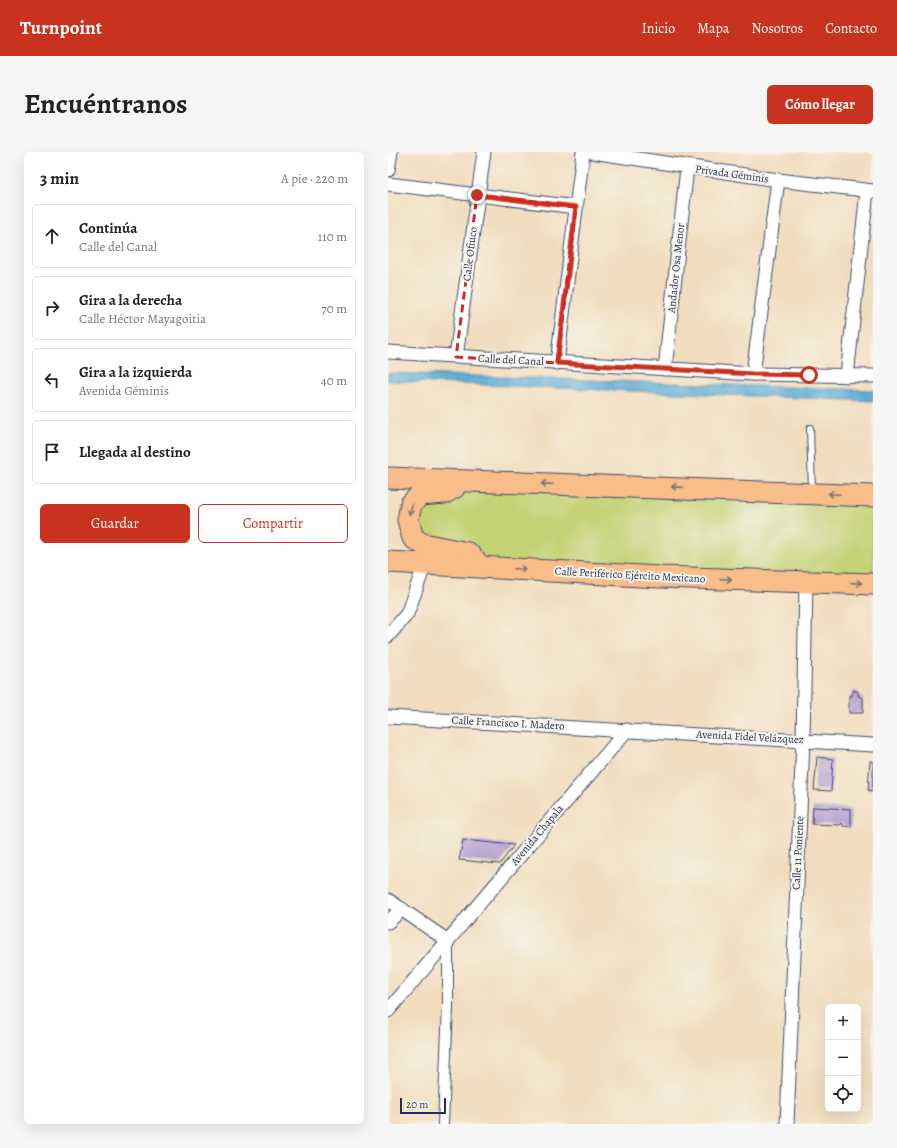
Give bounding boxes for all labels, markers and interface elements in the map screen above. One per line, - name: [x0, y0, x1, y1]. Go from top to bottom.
- text: Turnpoint: [20, 15, 102, 41]
- text: Inicio: [642, 19, 675, 38]
- text: Mapa: [697, 19, 729, 38]
- text: Nosotros: [751, 19, 803, 38]
- text: Contacto: [825, 19, 877, 38]
- text: Encuéntranos: [24, 85, 188, 123]
- button: Cómo llegar: [767, 85, 873, 124]
- street label: Privada Géminis: [694, 161, 770, 187]
- text: 3 min: [40, 167, 79, 190]
- text: A pie · 220 m: [281, 170, 348, 187]
- route end: [468, 186, 486, 204]
- text: Continúa: [79, 218, 137, 238]
- street label: Andador Osa Menor: [664, 222, 688, 315]
- icon: ahead: [41, 225, 63, 247]
- street label: Calle Ofiuco: [459, 226, 481, 282]
- text: 110 m: [318, 228, 347, 245]
- text: Calle del Canal: [79, 238, 157, 255]
- text: Gira a la derecha: [79, 290, 182, 310]
- icon: right: [41, 297, 63, 319]
- text: 70 m: [321, 300, 347, 317]
- text: Calle Héctor Mayagoitia: [79, 310, 206, 327]
- street label: Calle del Canal: [478, 351, 545, 369]
- text: Gira a la izquierda: [79, 362, 192, 382]
- route start: [800, 366, 818, 384]
- icon: left: [41, 369, 63, 391]
- text: 40 m: [321, 372, 347, 389]
- text: Avenida Géminis: [79, 382, 169, 399]
- icon: arrive: [41, 441, 63, 463]
- text: Llegada al destino: [79, 442, 191, 462]
- one-way arrow: [541, 480, 554, 488]
- one-way arrow: [671, 484, 684, 491]
- one-way arrow: [828, 490, 841, 498]
- one-way arrow: [406, 502, 414, 515]
- button: Guardar: [40, 504, 190, 543]
- button: Compartir: [198, 504, 348, 543]
- street label: Calle Periférico Ejército Mexicano: [554, 564, 706, 586]
- one-way arrow: [513, 566, 526, 573]
- one-way arrow: [719, 575, 732, 583]
- one-way arrow: [849, 579, 862, 587]
- street label: Calle Francisco I. Madero: [451, 713, 565, 733]
- street label: Avenida Fidel Velázquez: [695, 727, 804, 747]
- street label: Avenida Chapala: [507, 801, 567, 869]
- street label: Calle 11 Poniente: [789, 816, 807, 890]
- map controls: [825, 1004, 861, 1112]
- button: +: [825, 1004, 861, 1040]
- button: −: [825, 1040, 861, 1076]
- button: locate: [825, 1076, 861, 1112]
- scale bar: [400, 1096, 446, 1115]
- text: 20 m: [406, 1097, 428, 1112]

